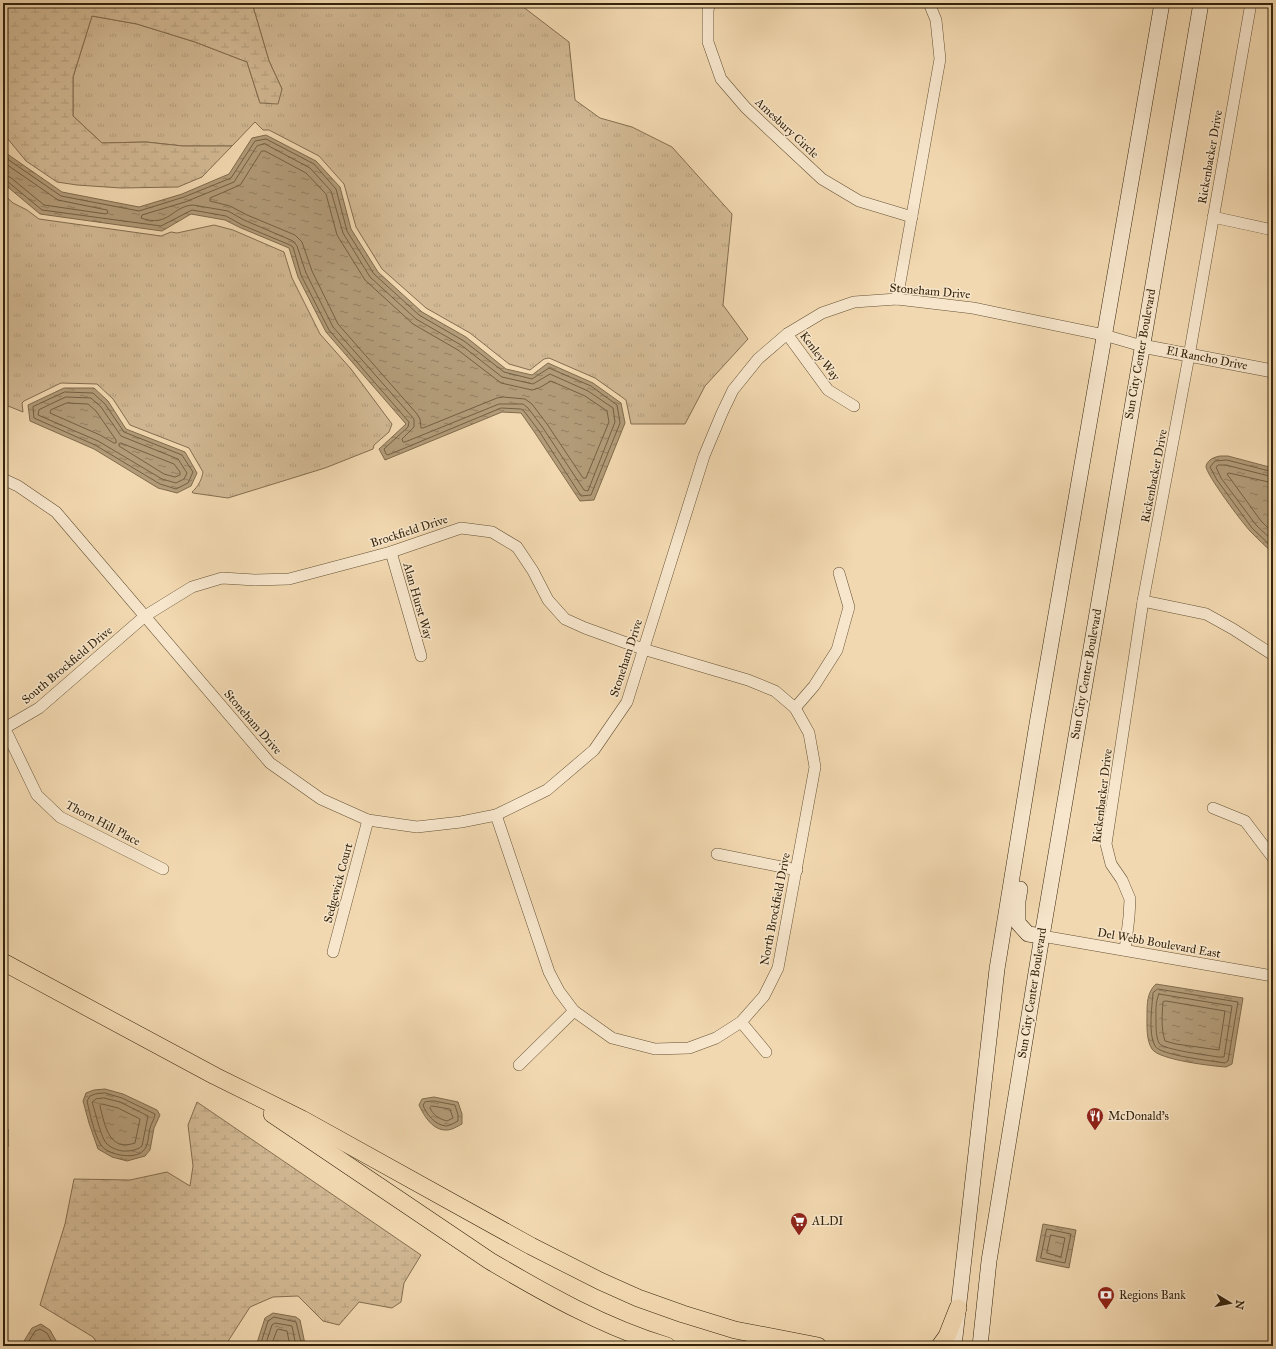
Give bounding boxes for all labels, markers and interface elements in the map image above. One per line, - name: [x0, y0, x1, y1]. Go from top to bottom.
- street label: Amesbury Circle: [752, 94, 822, 161]
- street label: Rickenbacker Drive: [1195, 109, 1225, 205]
- street label: Stoneham Drive: [889, 281, 971, 301]
- street label: Sun City Center Boulevard: [1122, 288, 1158, 420]
- street label: Kenley Way: [797, 329, 843, 384]
- street label: El Rancho Drive: [1165, 343, 1249, 373]
- street label: Rickenbacker Drive: [1138, 428, 1170, 524]
- street label: Brockfield Drive: [369, 512, 449, 550]
- street label: Alan Hurst Way: [400, 560, 436, 641]
- street label: Sun City Center Boulevard: [1068, 608, 1104, 740]
- street label: Stoneham Drive: [607, 617, 645, 699]
- street label: South Brockfield Drive: [19, 623, 115, 707]
- street label: Stoneham Drive: [221, 687, 285, 757]
- street label: Rickenbacker Drive: [1089, 748, 1115, 844]
- street label: Thorn Hill Place: [63, 797, 143, 849]
- street label: Sedgewick Court: [321, 841, 357, 925]
- street label: North Brockfield Drive: [757, 851, 793, 967]
- street label: Del Webb Boulevard East: [1096, 925, 1223, 961]
- street label: Sun City Center Boulevard: [1015, 927, 1049, 1059]
- restaurant icon: McDonald's: [1085, 1106, 1105, 1131]
- place label: McDonald's: [1108, 1109, 1169, 1123]
- supermarket icon: ALDI: [789, 1211, 809, 1236]
- place label: ALDI: [811, 1214, 843, 1228]
- north arrow: [1210, 1283, 1250, 1323]
- bank icon: Regions Bank: [1096, 1285, 1116, 1310]
- place label: Regions Bank: [1119, 1288, 1186, 1303]
- text: N: [1232, 1299, 1247, 1311]

